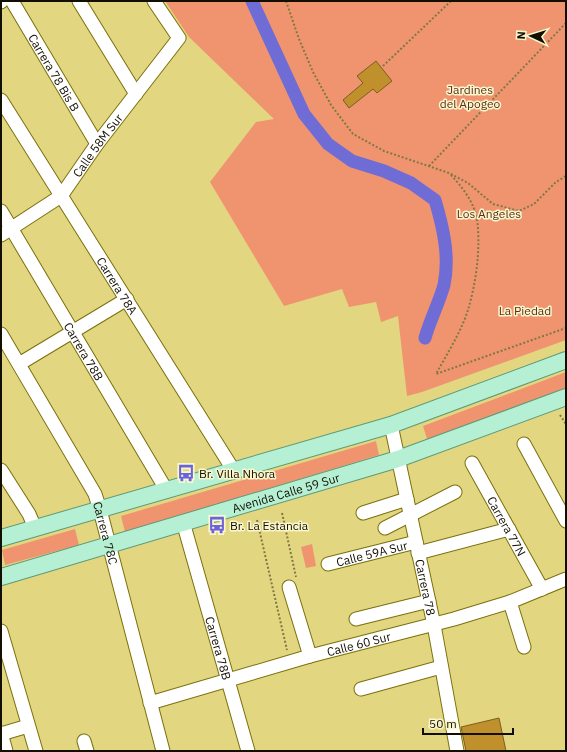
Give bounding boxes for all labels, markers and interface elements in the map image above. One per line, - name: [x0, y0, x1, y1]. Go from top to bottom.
- north arrow: [511, 16, 551, 56]
- street label: Carrera 78 Bis B: [26, 31, 83, 114]
- text: N: [514, 31, 528, 40]
- park label: Jardines del Apogeo: [440, 82, 501, 111]
- street label: Calle 58M Sur: [69, 110, 126, 180]
- park label: Los Angeles: [457, 206, 521, 221]
- street label: Carrera 78A: [94, 254, 141, 317]
- park label: La Piedad: [499, 303, 551, 318]
- street label: Carrera 78B: [61, 319, 107, 383]
- bus stop icon: Br. Villa Nhora: [176, 463, 196, 483]
- place label: Br. Villa Nhora: [199, 466, 276, 481]
- street label: Avenida Calle 59 Sur: [230, 469, 342, 515]
- street label: Carrera 77N: [484, 494, 529, 558]
- street label: Carrera 78C: [90, 499, 122, 567]
- bus stop icon: Br. La Estancia: [207, 515, 227, 535]
- place label: Br. La Estancia: [230, 518, 309, 533]
- street label: Calle 59A Sur: [334, 537, 409, 569]
- street label: Carrera 78: [413, 558, 439, 617]
- street label: Carrera 78B: [203, 615, 235, 682]
- street label: Calle 60 Sur: [325, 628, 393, 659]
- scale bar: [423, 710, 513, 736]
- text: 50 m: [429, 716, 457, 731]

